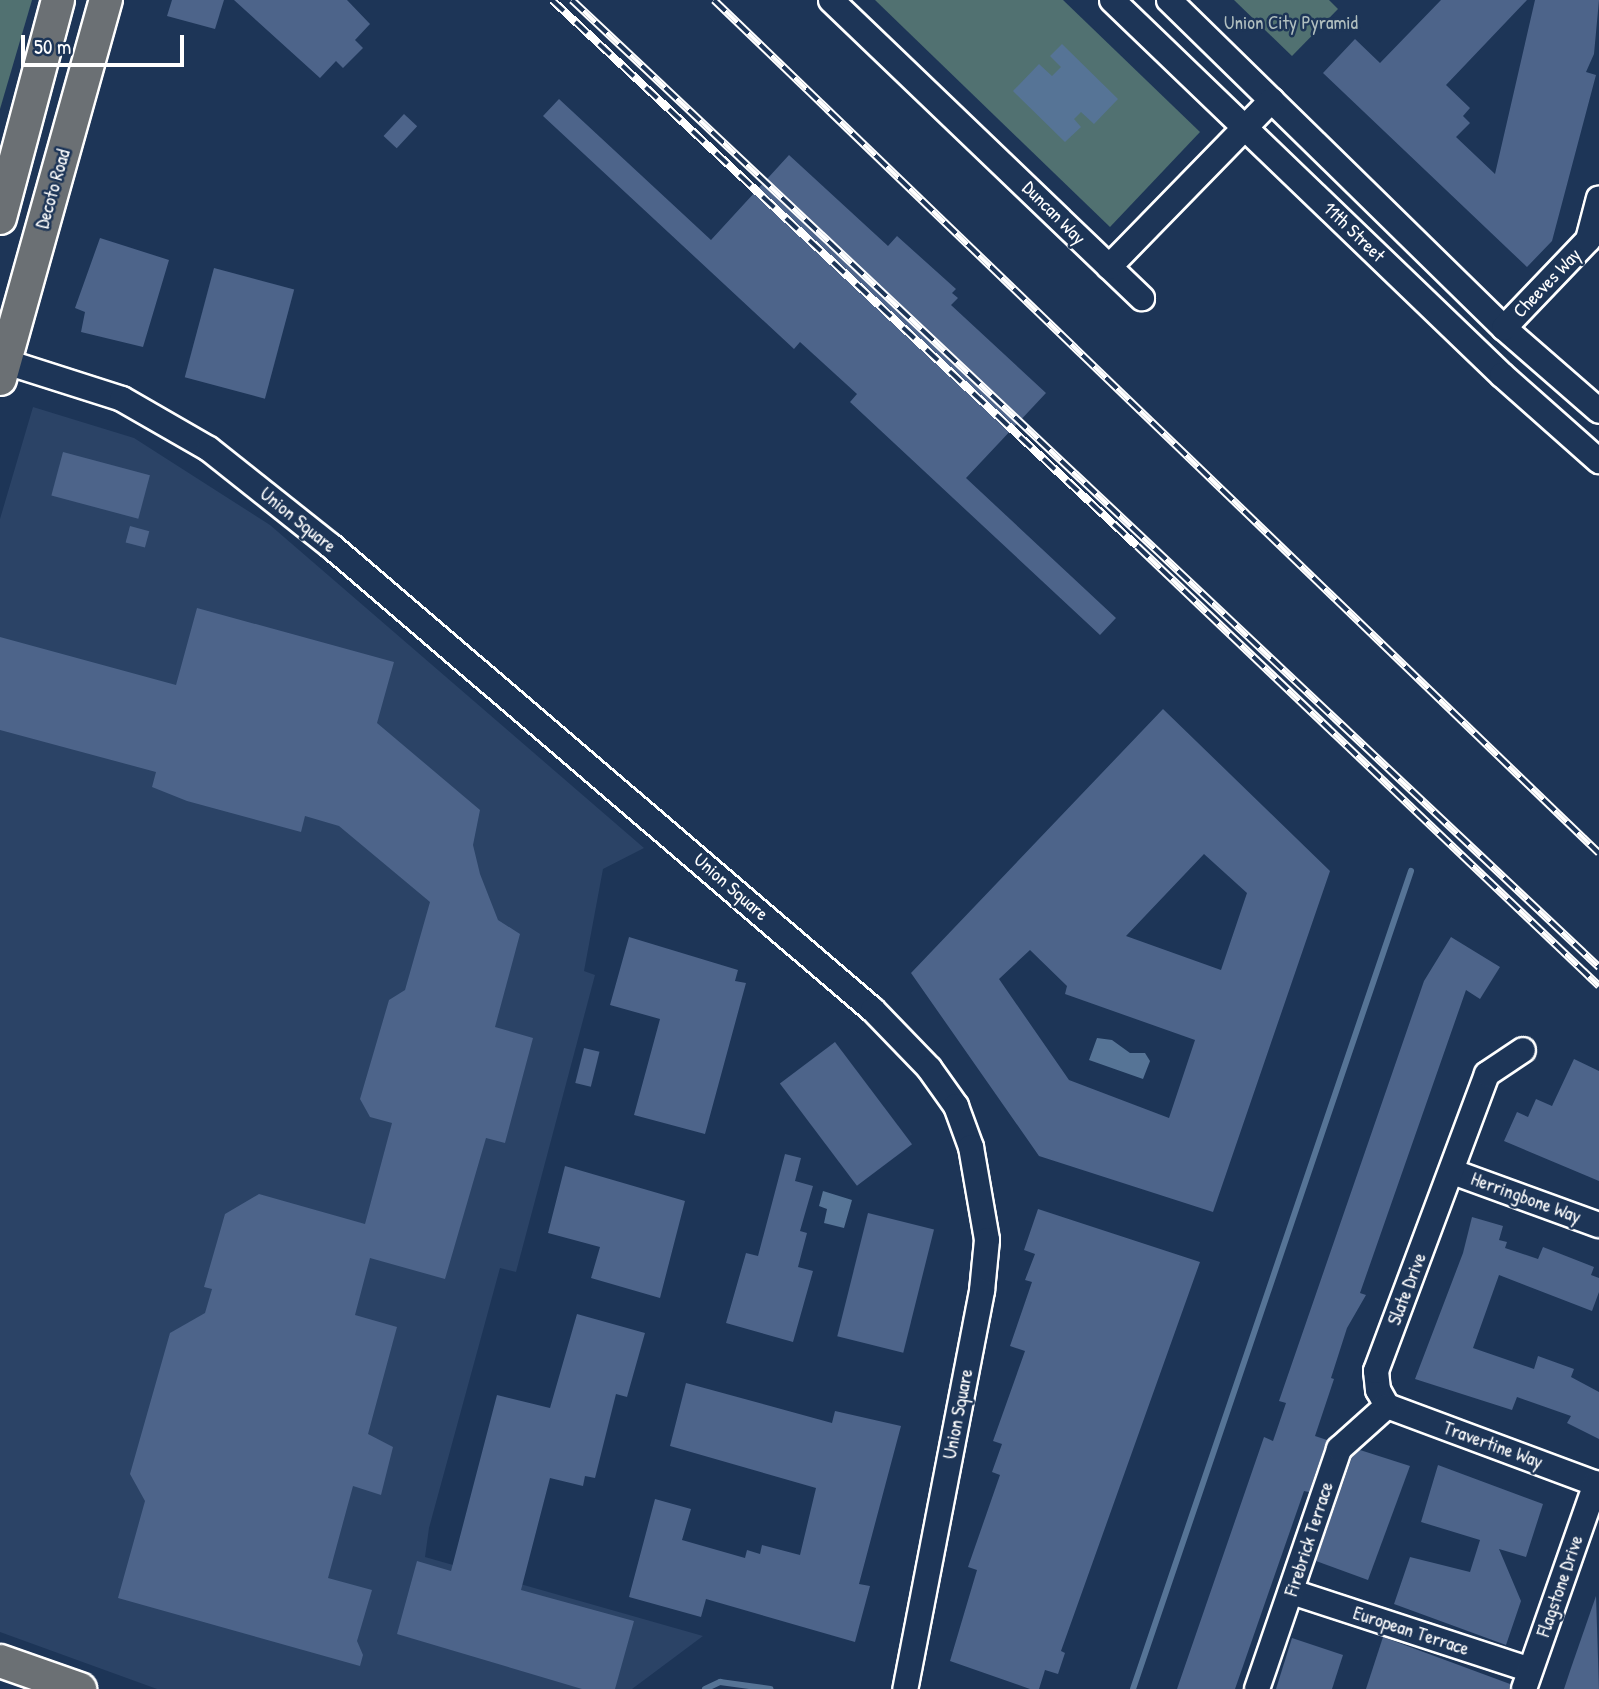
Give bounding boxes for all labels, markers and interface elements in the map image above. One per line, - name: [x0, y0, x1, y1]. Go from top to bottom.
- park label: Union City Pyramid: [1224, 12, 1358, 34]
- scale bar: [24, 21, 187, 65]
- text: 50 m: [34, 32, 71, 61]
- street label: Decoto Road: [31, 147, 75, 231]
- street label: Duncan Way: [1018, 177, 1090, 249]
- street label: 11th Street: [1318, 197, 1390, 267]
- street label: Cheeves Way: [1508, 244, 1586, 322]
- street label: Union Square: [255, 482, 341, 558]
- street label: Union Square: [689, 848, 773, 926]
- street label: Herringbone Way: [1468, 1168, 1584, 1228]
- street label: Slate Drive: [1383, 1250, 1431, 1328]
- street label: Union Square: [938, 1367, 978, 1461]
- street label: Travertine Way: [1440, 1416, 1546, 1474]
- street label: Firebrick Terrace: [1280, 1479, 1338, 1599]
- street label: Flagstone Drive: [1532, 1532, 1588, 1640]
- street label: European Terrace: [1350, 1602, 1472, 1660]

